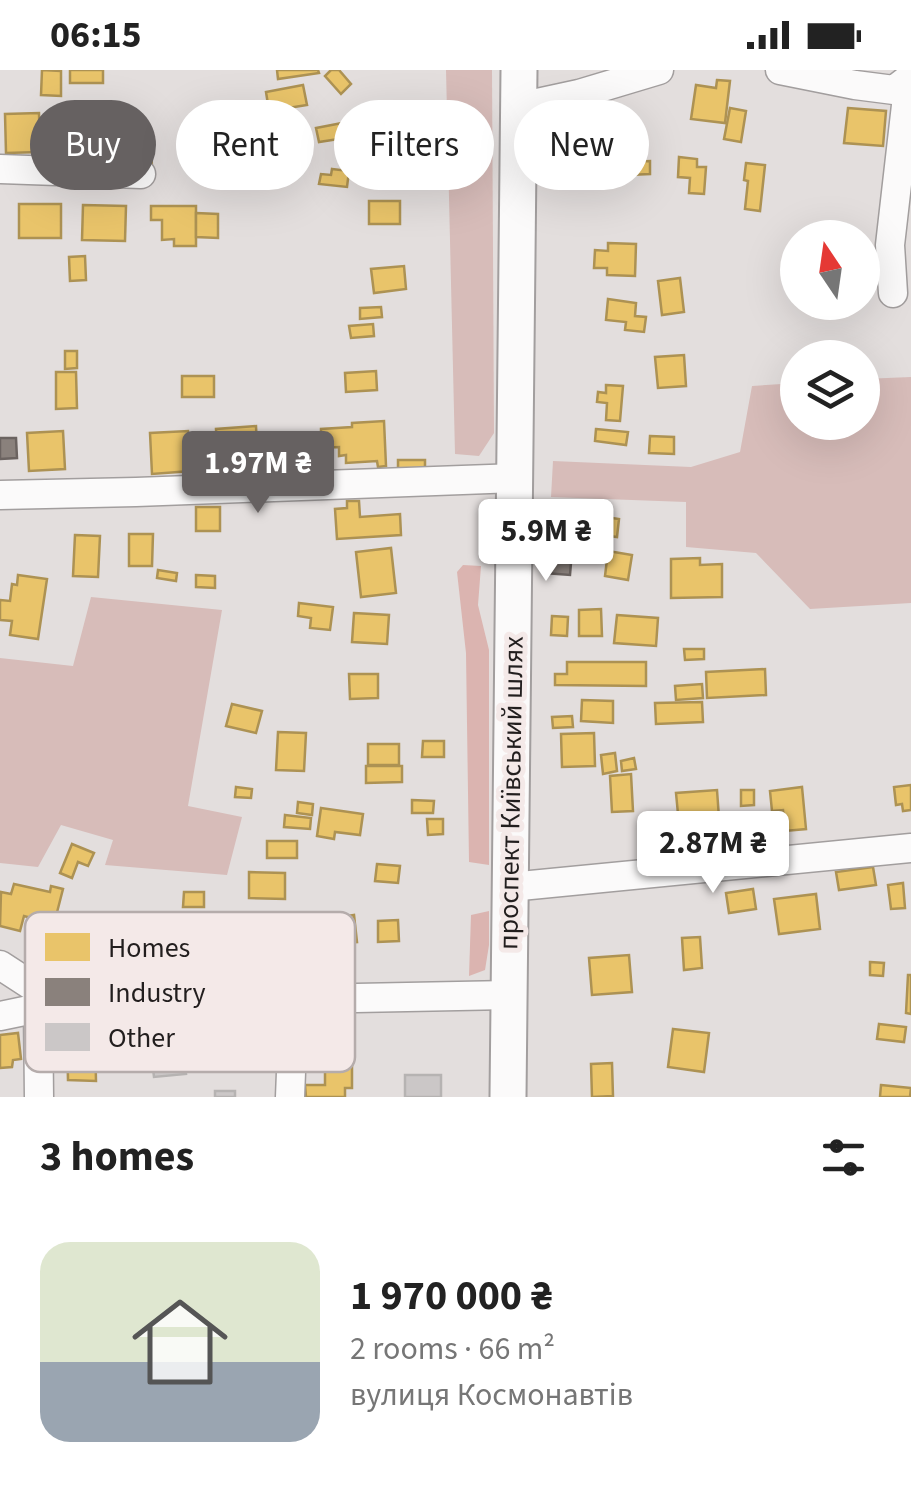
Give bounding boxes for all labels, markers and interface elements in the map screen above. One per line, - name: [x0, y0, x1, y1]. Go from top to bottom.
- text: 06:15: [50, 8, 142, 62]
- chip: Buy: [30, 100, 156, 190]
- chip: Rent: [176, 100, 314, 190]
- chip: Filters: [334, 100, 494, 190]
- chip: New: [514, 100, 649, 190]
- north arrow: [780, 220, 880, 320]
- map controls: [780, 220, 880, 440]
- button: layers: [780, 340, 880, 440]
- pin: 1.97M ₴: [166, 431, 350, 516]
- text: 1.97M ₴: [204, 440, 312, 486]
- pin: 5.9M ₴: [465, 499, 627, 584]
- text: 5.9M ₴: [500, 508, 592, 554]
- street label: проспект Київський шлях: [488, 635, 534, 950]
- pin: 2.87M ₴: [621, 811, 805, 896]
- text: 2.87M ₴: [659, 820, 767, 866]
- legend: [25, 912, 355, 1072]
- text: Homes: [108, 928, 190, 968]
- text: Industry: [108, 973, 206, 1013]
- text: Other: [108, 1018, 175, 1058]
- text: 3 homes: [40, 1127, 194, 1187]
- icon: filters: [816, 1130, 871, 1185]
- text: 1 970 000 ₴: [350, 1266, 553, 1326]
- icon: home: [120, 1282, 240, 1402]
- text: 2 rooms · 66 m²: [350, 1326, 555, 1372]
- text: вулиця Космонавтів: [350, 1372, 633, 1418]

